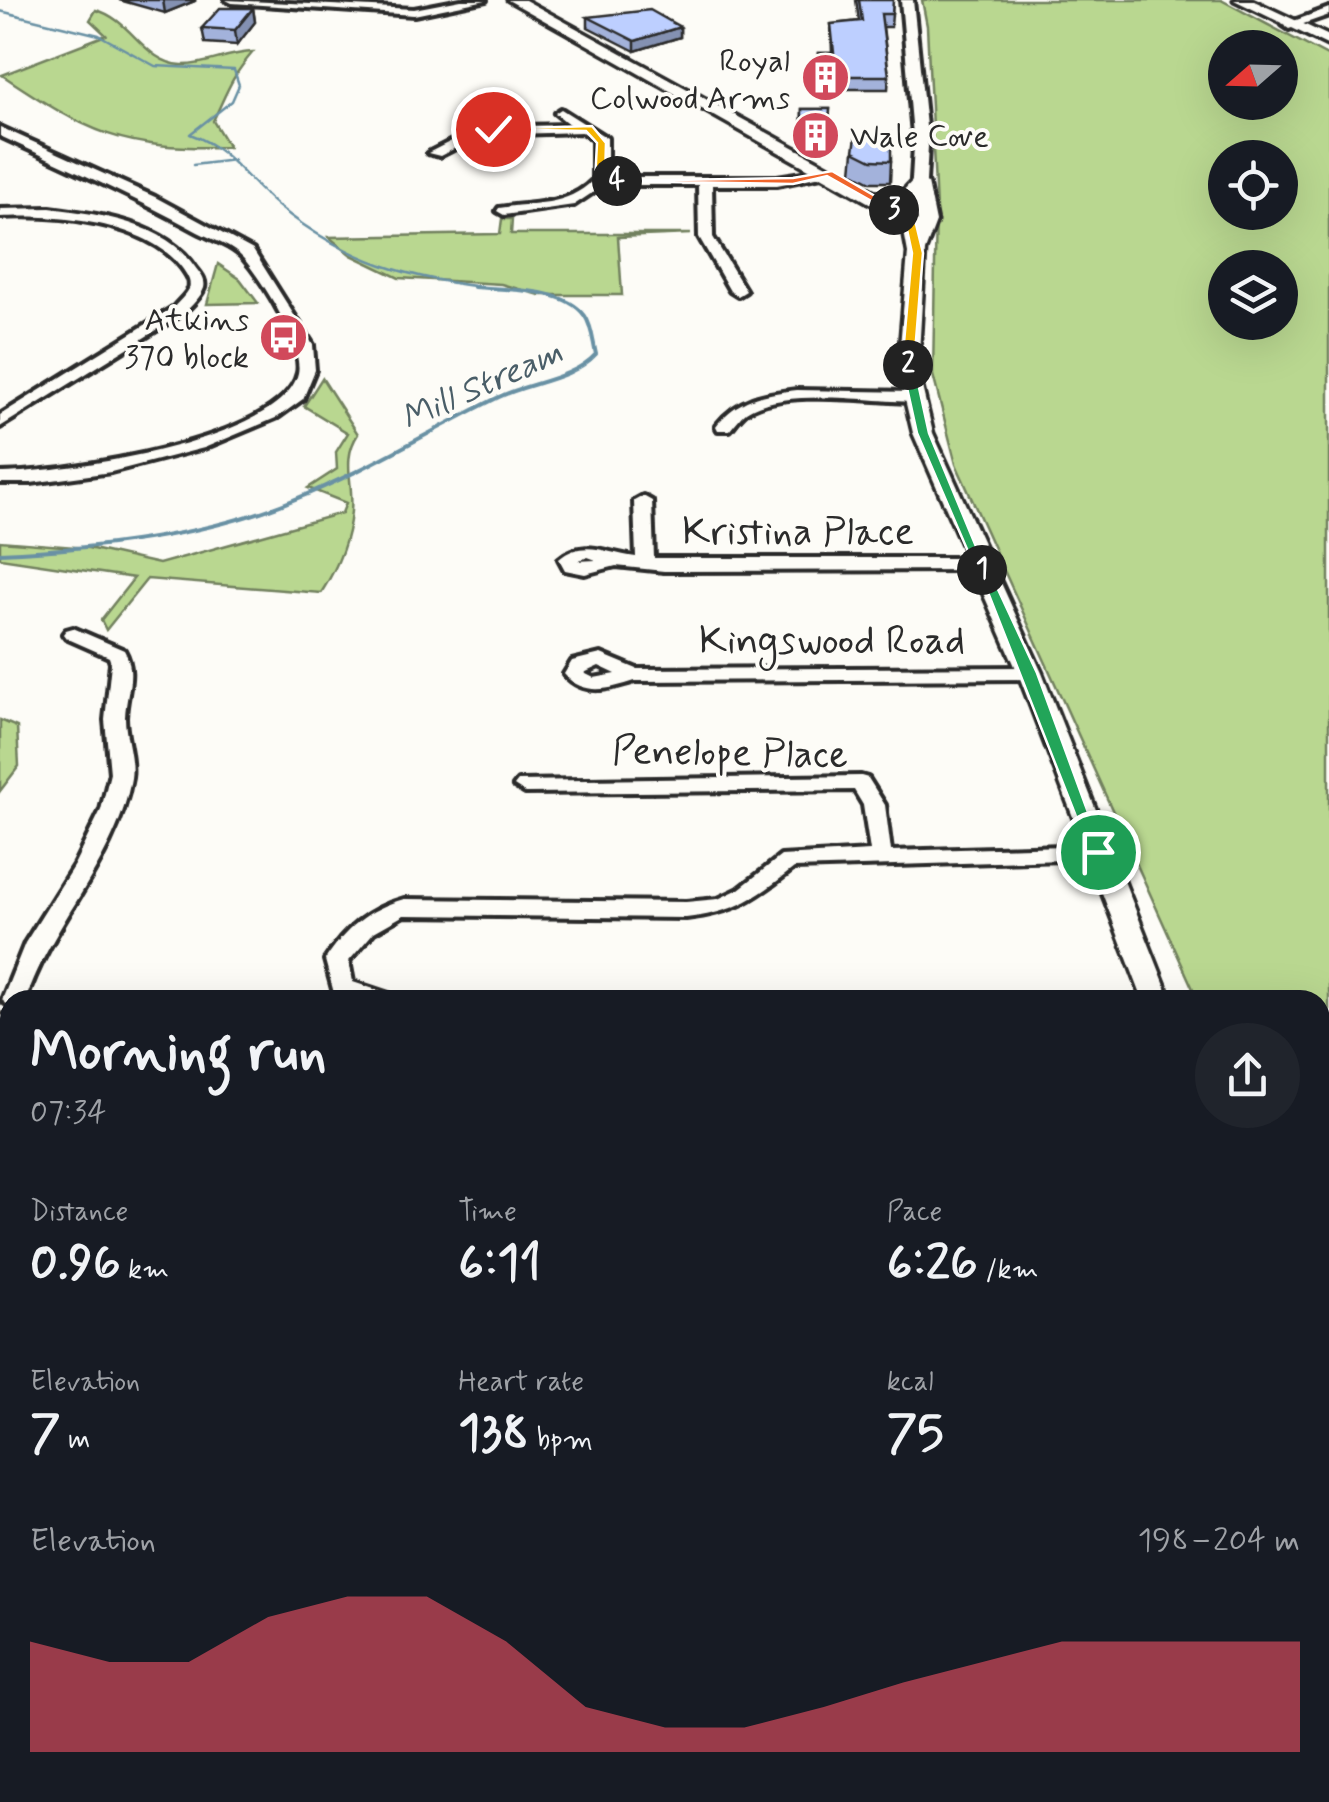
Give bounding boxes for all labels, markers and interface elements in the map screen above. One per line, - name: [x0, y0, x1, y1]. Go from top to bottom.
- north arrow: [1208, 30, 1298, 120]
- map controls: [1208, 30, 1298, 340]
- place label: Royal Colwood Arms: [590, 41, 790, 120]
- building icon: Royal Colwood Arms: [799, 52, 851, 104]
- pin: [451, 87, 536, 172]
- icon: check: [466, 102, 521, 157]
- building icon: Wale Cove: [789, 109, 841, 161]
- place label: Wale Cove: [850, 116, 989, 158]
- button: locate: [1208, 140, 1298, 230]
- pin: 4: [592, 156, 642, 206]
- text: 4: [609, 162, 625, 199]
- pin: 3: [869, 185, 919, 235]
- text: 3: [888, 191, 900, 228]
- button: layers: [1208, 250, 1298, 340]
- place label: Atkins 370 block: [125, 300, 249, 379]
- bus stop icon: Atkins 370 block: [258, 311, 310, 363]
- water label: Mill Stream: [394, 330, 570, 442]
- pin: 2: [883, 340, 933, 390]
- text: 2: [901, 346, 915, 383]
- street label: Kristina Place: [682, 507, 914, 559]
- pin: 1: [957, 545, 1007, 595]
- text: 1: [976, 551, 988, 588]
- street label: Kingswood Road: [699, 616, 965, 671]
- street label: Penelope Place: [611, 726, 849, 782]
- pin: [1056, 810, 1141, 895]
- icon: arrive: [1071, 825, 1126, 880]
- text: Morning run: [30, 1018, 327, 1090]
- button: share: [1195, 1023, 1300, 1128]
- text: 07:34: [30, 1092, 106, 1134]
- text: Distance: [30, 1194, 128, 1231]
- text: Time: [458, 1194, 517, 1231]
- text: Pace: [887, 1194, 942, 1231]
- text: 0.96: [30, 1231, 121, 1297]
- text: 6:11: [458, 1231, 541, 1297]
- text: 6:26: [887, 1231, 978, 1297]
- text: km: [121, 1252, 169, 1289]
- text: /km: [978, 1252, 1038, 1289]
- text: Elevation: [30, 1364, 140, 1401]
- text: Heart rate: [458, 1364, 584, 1401]
- text: kcal: [887, 1364, 934, 1401]
- text: 7: [30, 1401, 60, 1467]
- text: 138: [458, 1401, 529, 1467]
- text: 75: [887, 1401, 944, 1467]
- text: m: [60, 1422, 90, 1459]
- text: bpm: [529, 1422, 593, 1459]
- text: Elevation: [30, 1520, 156, 1562]
- text: 198–204 m: [1138, 1520, 1300, 1562]

